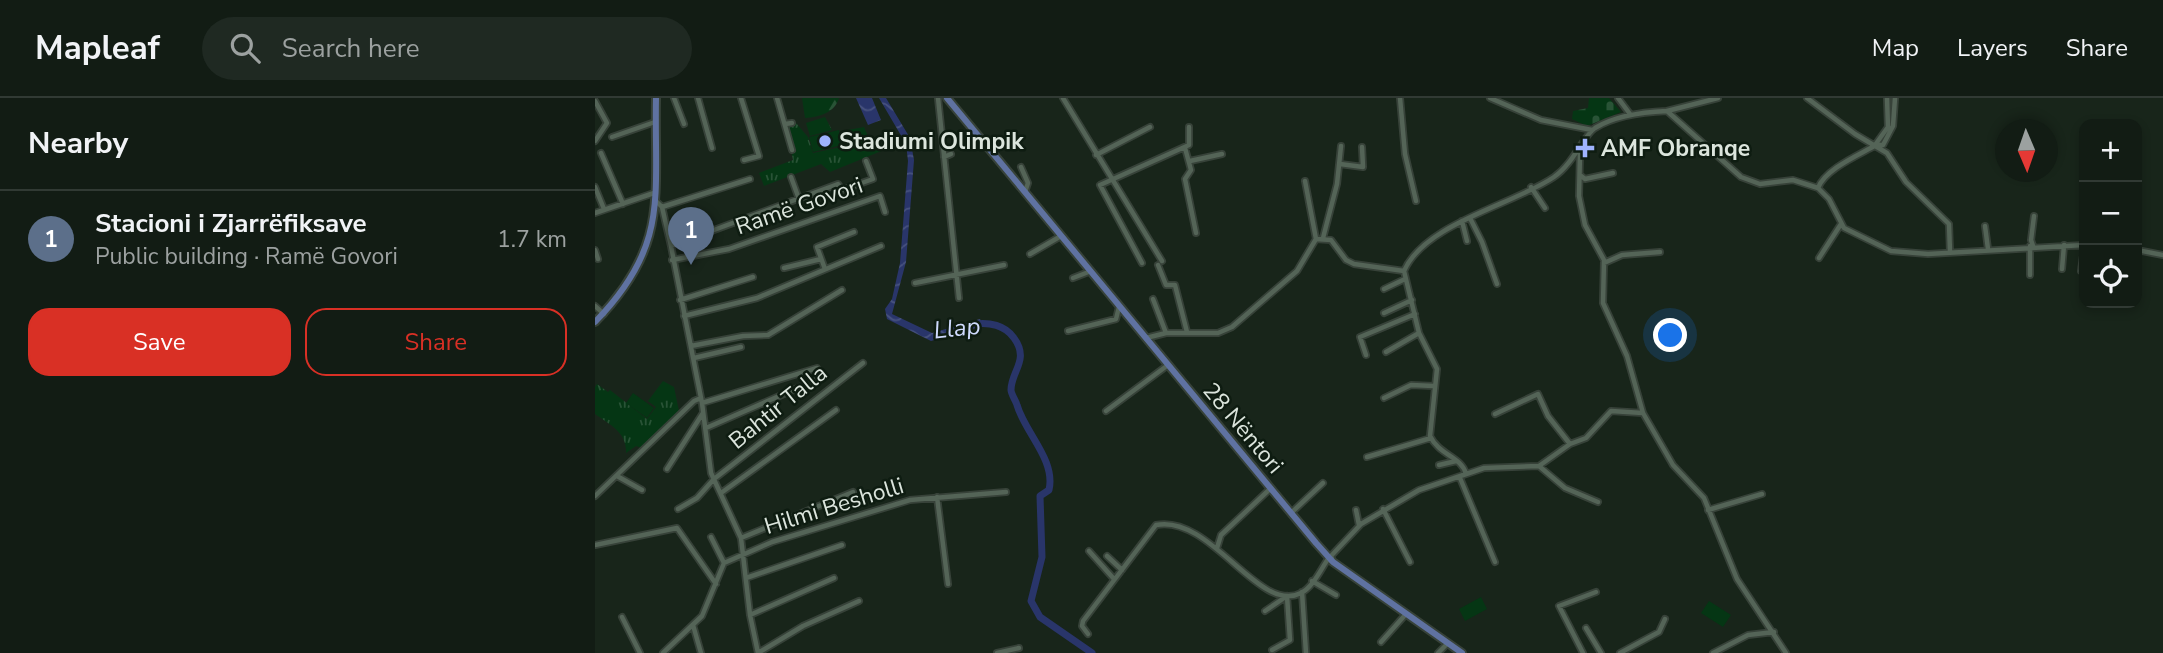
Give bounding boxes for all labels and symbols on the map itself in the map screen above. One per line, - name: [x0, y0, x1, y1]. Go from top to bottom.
- north arrow: [1995, 119, 2058, 182]
- place label: Stadiumi Olimpik: [839, 126, 1024, 157]
- marker: Stadiumi Olimpik: [817, 133, 833, 149]
- place label: AMF Obranqe: [1601, 133, 1750, 164]
- marker: AMF Obranqe: [1575, 138, 1595, 158]
- street label: Ramë Govori: [731, 170, 867, 242]
- pin: 1: [668, 207, 714, 265]
- water label: Llap: [932, 310, 982, 346]
- your location: [1653, 318, 1687, 352]
- street label: Bahtir Talla: [722, 358, 834, 456]
- street label: 28 Nëntori: [1196, 376, 1290, 480]
- street label: Hilmi Besholli: [761, 470, 907, 542]

